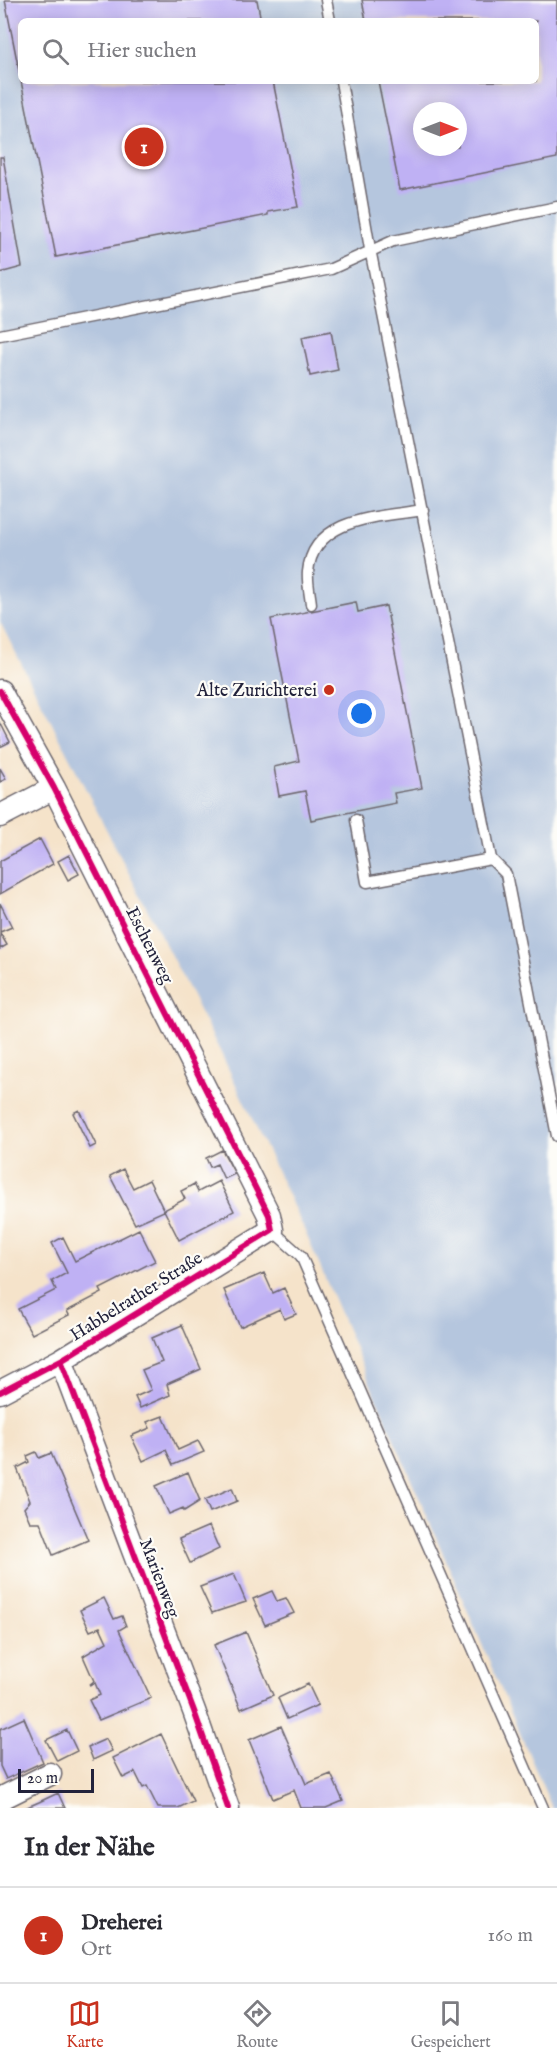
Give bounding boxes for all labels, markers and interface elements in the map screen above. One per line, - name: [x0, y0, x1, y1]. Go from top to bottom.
- search box: [18, 18, 539, 84]
- icon: search: [39, 35, 72, 68]
- text: Hier suchen: [87, 37, 197, 65]
- north arrow: [413, 102, 467, 156]
- pin: 1: [124, 124, 164, 170]
- place label: Alte Zurichterei: [196, 680, 317, 703]
- marker: Alte Zurichterei: [322, 683, 336, 697]
- your location: [347, 699, 376, 728]
- street label: Eschenweg: [119, 903, 178, 988]
- street label: Habbelrather Straße: [66, 1247, 207, 1347]
- street label: Marienweg: [133, 1535, 184, 1622]
- scale bar: [18, 1766, 94, 1794]
- text: 20 m: [27, 1769, 58, 1789]
- text: In der Nähe: [24, 1831, 155, 1864]
- text: Dreherei: [81, 1909, 163, 1937]
- text: 1: [40, 1923, 47, 1948]
- text: 160 m: [487, 1923, 533, 1948]
- text: Ort: [81, 1937, 112, 1962]
- tab: Karte: [66, 1997, 104, 2053]
- tab: Route: [236, 1997, 278, 2053]
- tab: Gespeichert: [411, 1997, 491, 2053]

